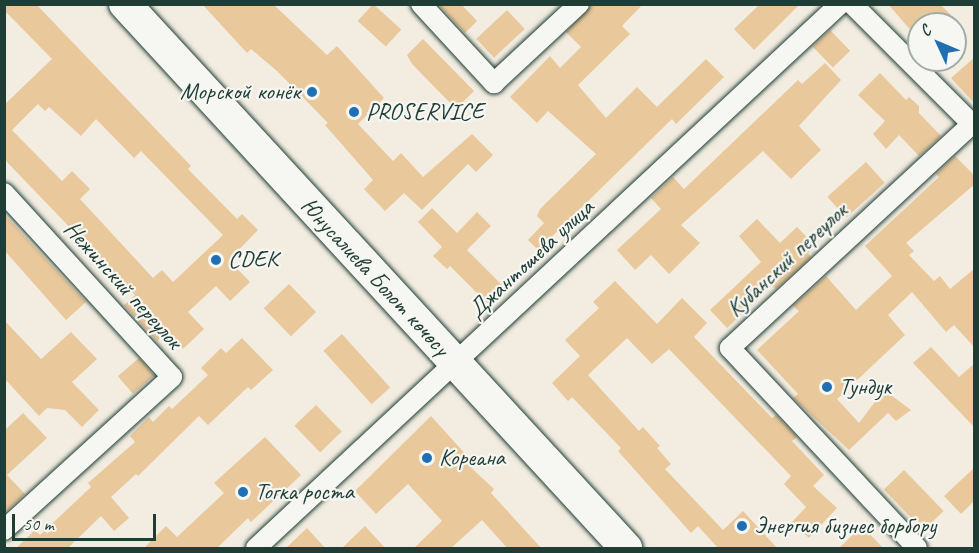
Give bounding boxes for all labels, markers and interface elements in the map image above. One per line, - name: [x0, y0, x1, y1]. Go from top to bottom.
- north arrow: [907, 12, 967, 72]
- text: С: [916, 21, 935, 41]
- place label: Морской конёк: [180, 78, 300, 106]
- marker: Морской конёк: [305, 85, 319, 99]
- place label: PROSERVICE: [366, 98, 484, 126]
- marker: PROSERVICE: [347, 105, 361, 119]
- street label: Юнусалиева Болот көчөсү: [293, 191, 457, 363]
- street label: Джантошева улица: [462, 193, 600, 325]
- street label: Кубанский переулок: [721, 197, 853, 323]
- street label: Нежинский переулок: [58, 215, 188, 355]
- place label: CDEK: [228, 246, 278, 274]
- marker: CDEK: [209, 253, 223, 267]
- place label: Тундук: [839, 373, 891, 401]
- marker: Тундук: [820, 380, 834, 394]
- place label: Кореана: [439, 444, 505, 472]
- marker: Кореана: [420, 451, 434, 465]
- place label: Тогка роста: [255, 478, 352, 506]
- marker: Тогка роста: [236, 485, 250, 499]
- scale bar: [15, 502, 159, 540]
- place label: Энергия бизнес борбору: [754, 512, 937, 540]
- text: 50 m: [23, 513, 54, 535]
- marker: Энергия бизнес борбору: [735, 519, 749, 533]

